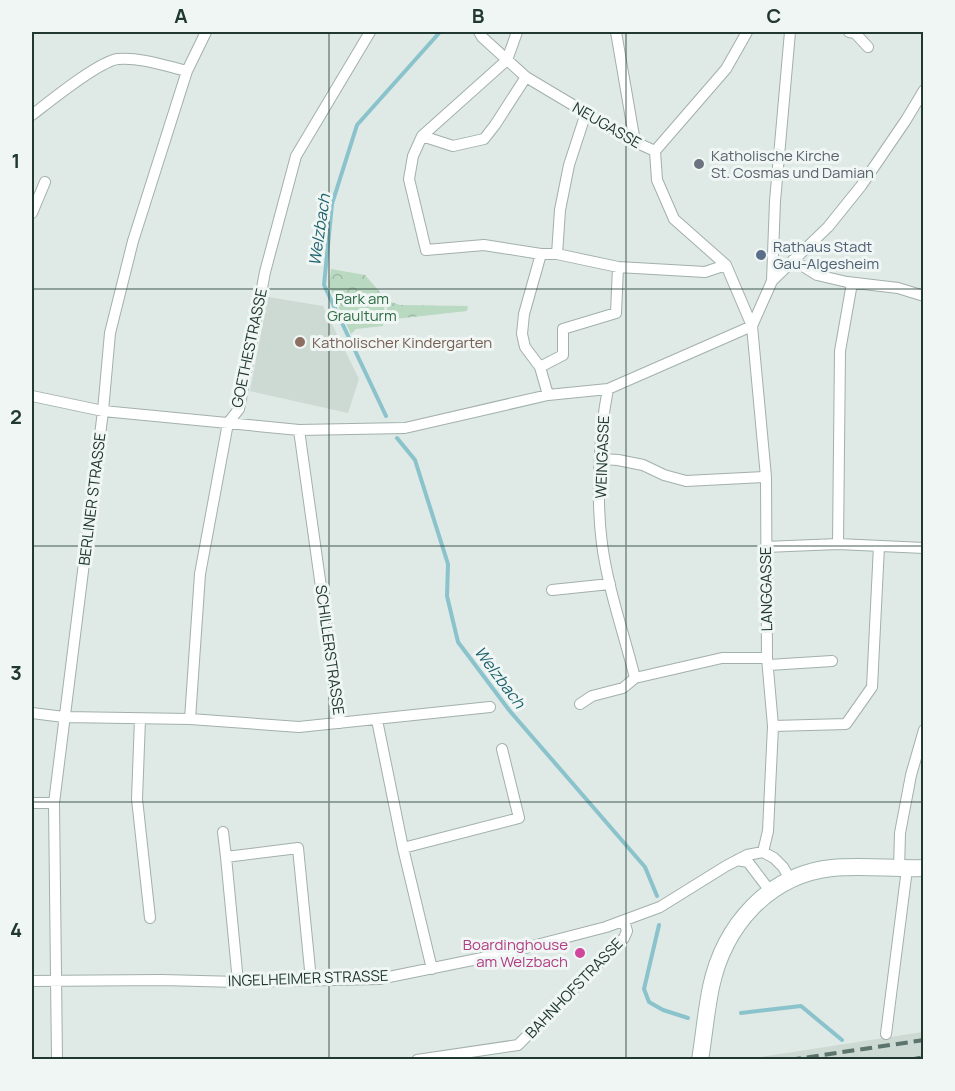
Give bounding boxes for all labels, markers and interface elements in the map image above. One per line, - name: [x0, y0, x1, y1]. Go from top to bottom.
- text: A: [174, 2, 188, 29]
- text: B: [472, 2, 485, 29]
- text: C: [767, 2, 781, 29]
- street label: NEUGASSE: [569, 97, 645, 153]
- place label: Katholische Kirche St. Cosmas und Damian: [711, 145, 874, 183]
- text: 1: [12, 147, 20, 174]
- marker: Katholische Kirche St. Cosmas und Damian: [692, 157, 706, 171]
- water label: Welzbach: [303, 192, 335, 267]
- place label: Rathaus Stadt Gau-Algesheim: [773, 236, 879, 274]
- marker: Rathaus Stadt Gau-Algesheim: [754, 248, 768, 262]
- street label: GOETHESTRASSE: [226, 286, 272, 410]
- park label: Park am Graulturm: [327, 288, 397, 326]
- place label: Katholischer Kindergarten: [312, 332, 492, 353]
- marker: Katholischer Kindergarten: [293, 335, 307, 349]
- text: 2: [10, 403, 22, 430]
- street label: WEINGASSE: [590, 415, 614, 499]
- street label: BERLINER STRASSE: [73, 431, 111, 567]
- street label: LANGGASSE: [755, 546, 777, 632]
- street label: SCHILLERSTRASSE: [310, 584, 350, 716]
- water label: Welzbach: [469, 642, 531, 713]
- text: 3: [10, 659, 22, 686]
- text: 4: [10, 916, 22, 943]
- street label: BAHNHOFSTRASSE: [521, 933, 627, 1043]
- place label: Boardinghouse am Welzbach: [463, 934, 568, 972]
- marker: Boardinghouse am Welzbach: [573, 946, 587, 960]
- street label: INGELHEIMER STRASSE: [227, 965, 389, 991]

